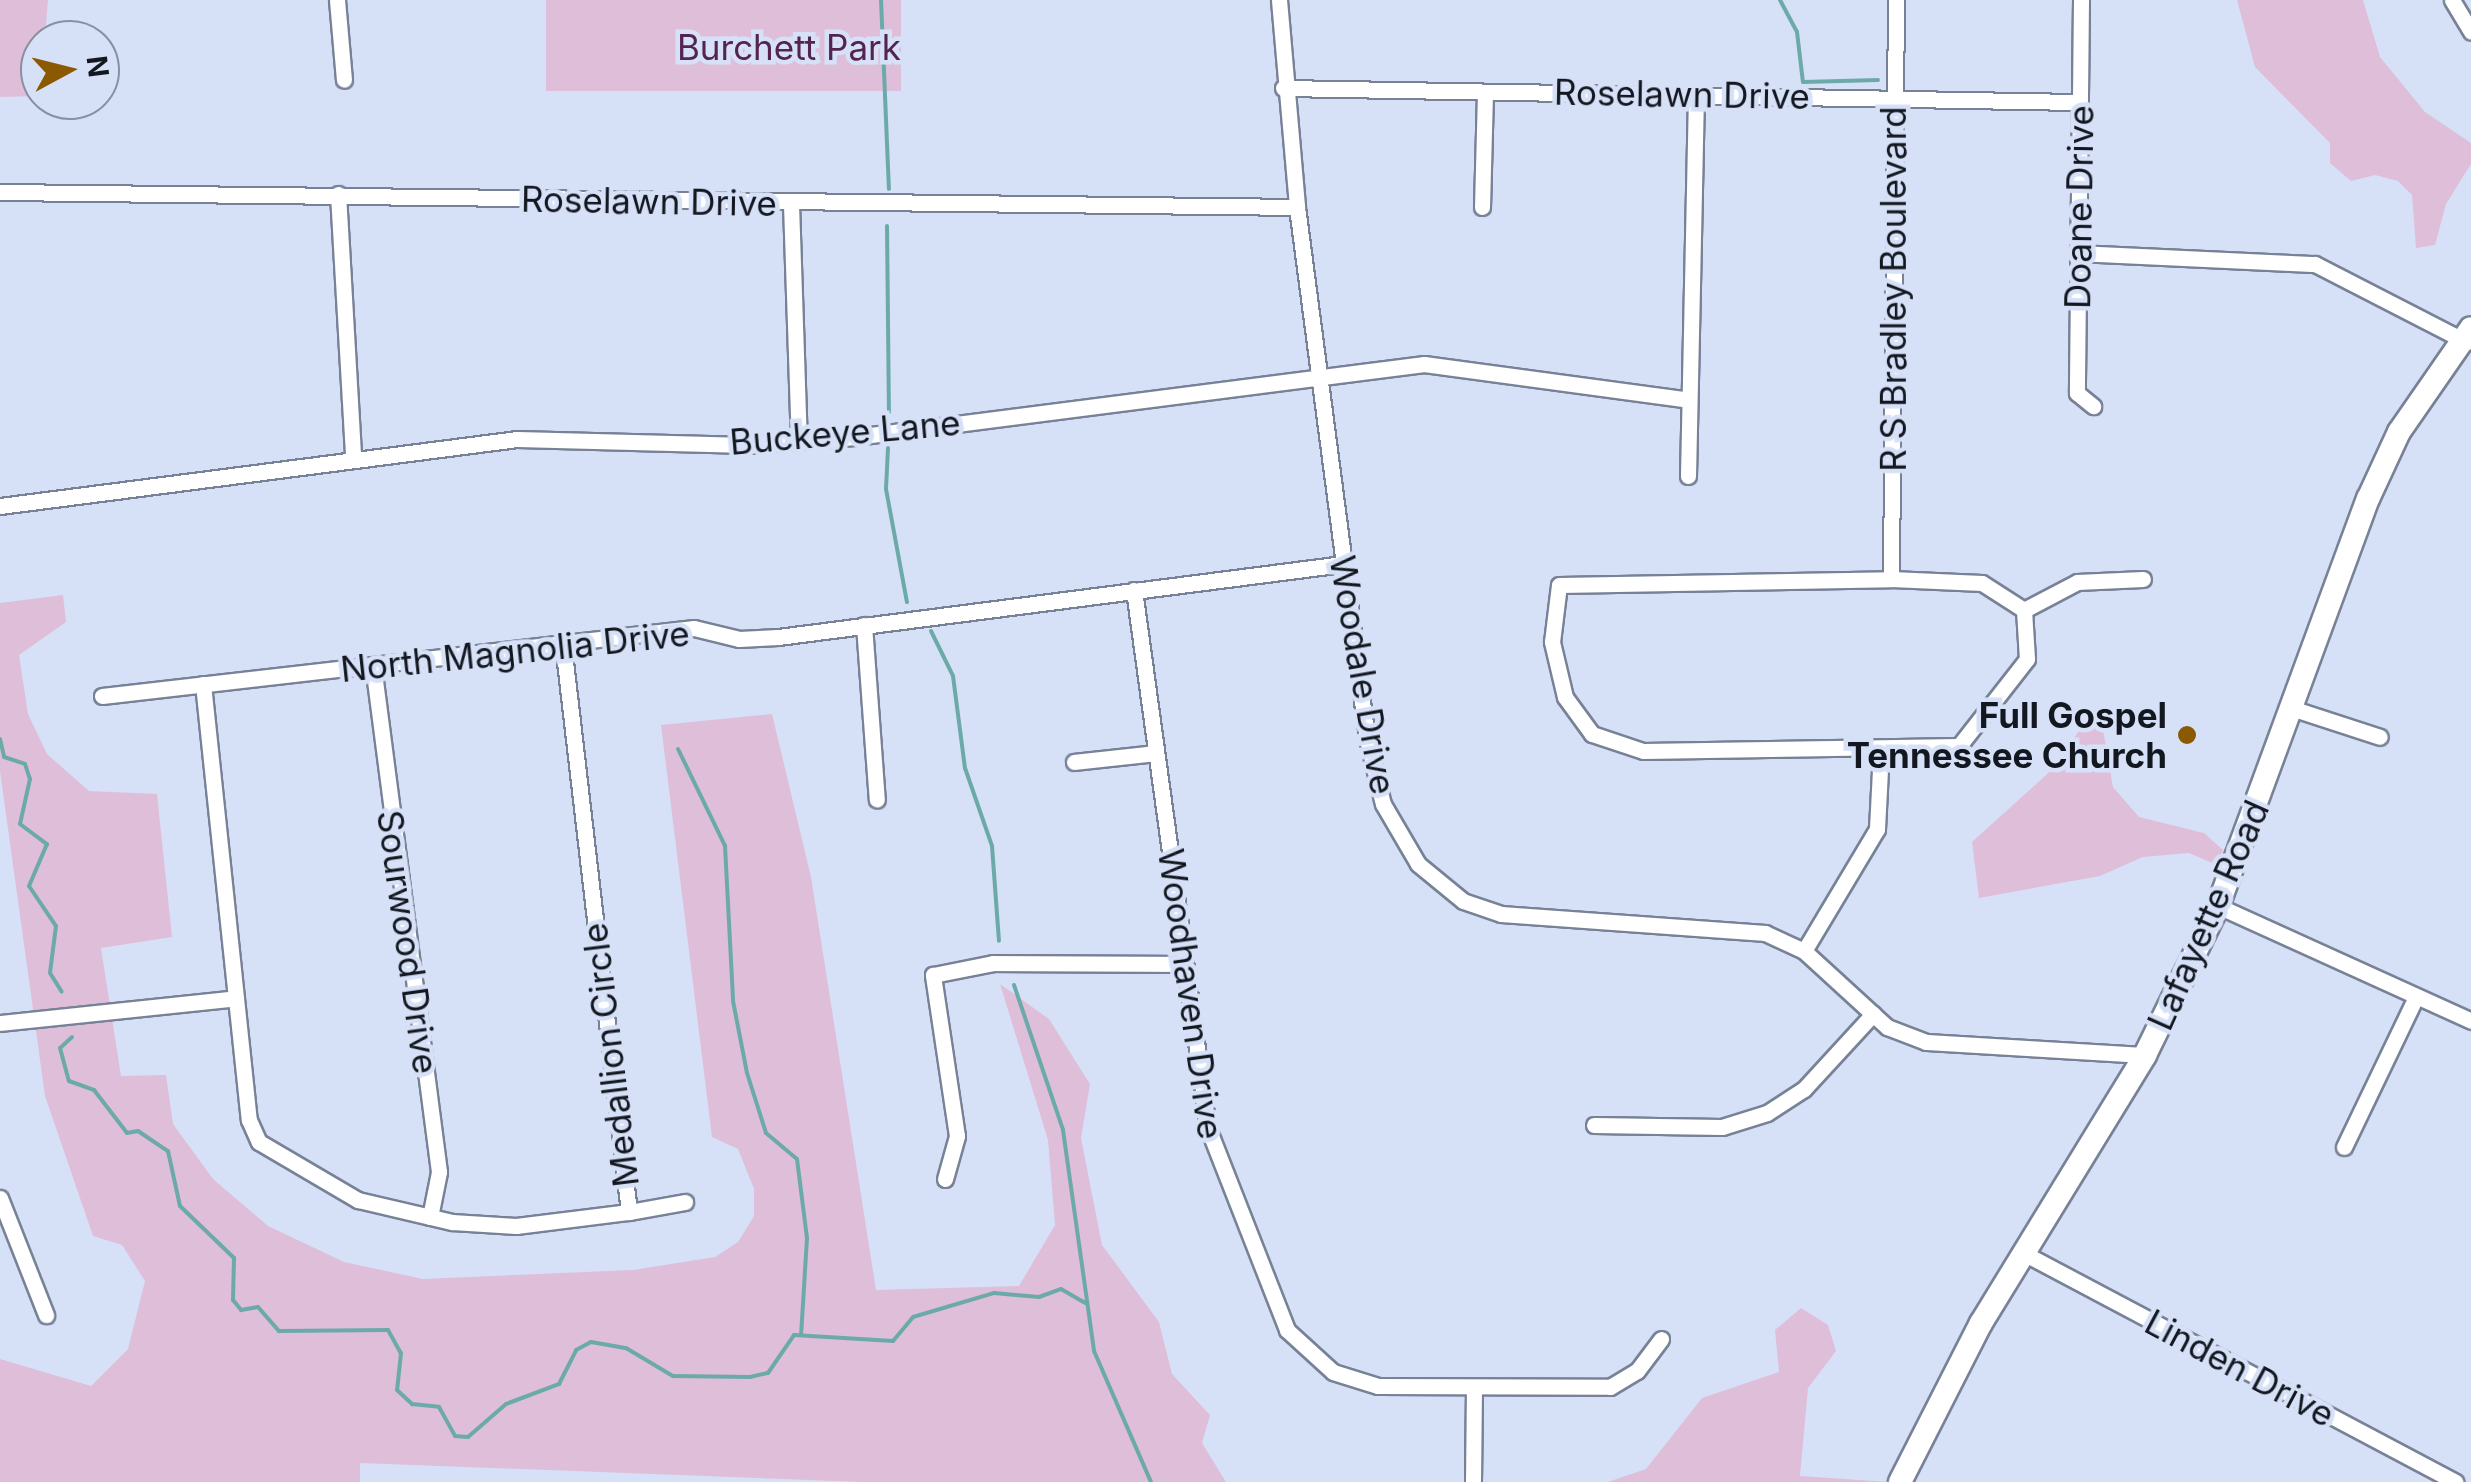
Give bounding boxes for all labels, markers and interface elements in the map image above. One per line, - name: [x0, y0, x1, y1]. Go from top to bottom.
- north arrow: [20, 20, 120, 120]
- park label: Burchett Park: [677, 26, 901, 68]
- text: N: [80, 54, 116, 79]
- street label: Roselawn Drive: [1554, 71, 1810, 117]
- street label: Doane Drive: [2056, 105, 2102, 309]
- street label: R S Bradley Boulevard: [1872, 106, 1914, 472]
- street label: Roselawn Drive: [521, 178, 777, 224]
- street label: Buckeye Lane: [728, 401, 962, 463]
- street label: Woodale Drive: [1321, 553, 1405, 797]
- street label: North Magnolia Drive: [338, 612, 692, 690]
- place label: Full Gospel Tennessee Church: [1847, 694, 2167, 776]
- marker: Full Gospel Tennessee Church: [2176, 724, 2198, 746]
- street label: Lafayette Road: [2139, 794, 2277, 1036]
- street label: Sourwood Drive: [369, 808, 447, 1076]
- street label: Woodhaven Drive: [1150, 846, 1232, 1142]
- street label: Medallion Circle: [573, 921, 647, 1189]
- street label: Linden Drive: [2138, 1301, 2342, 1435]

